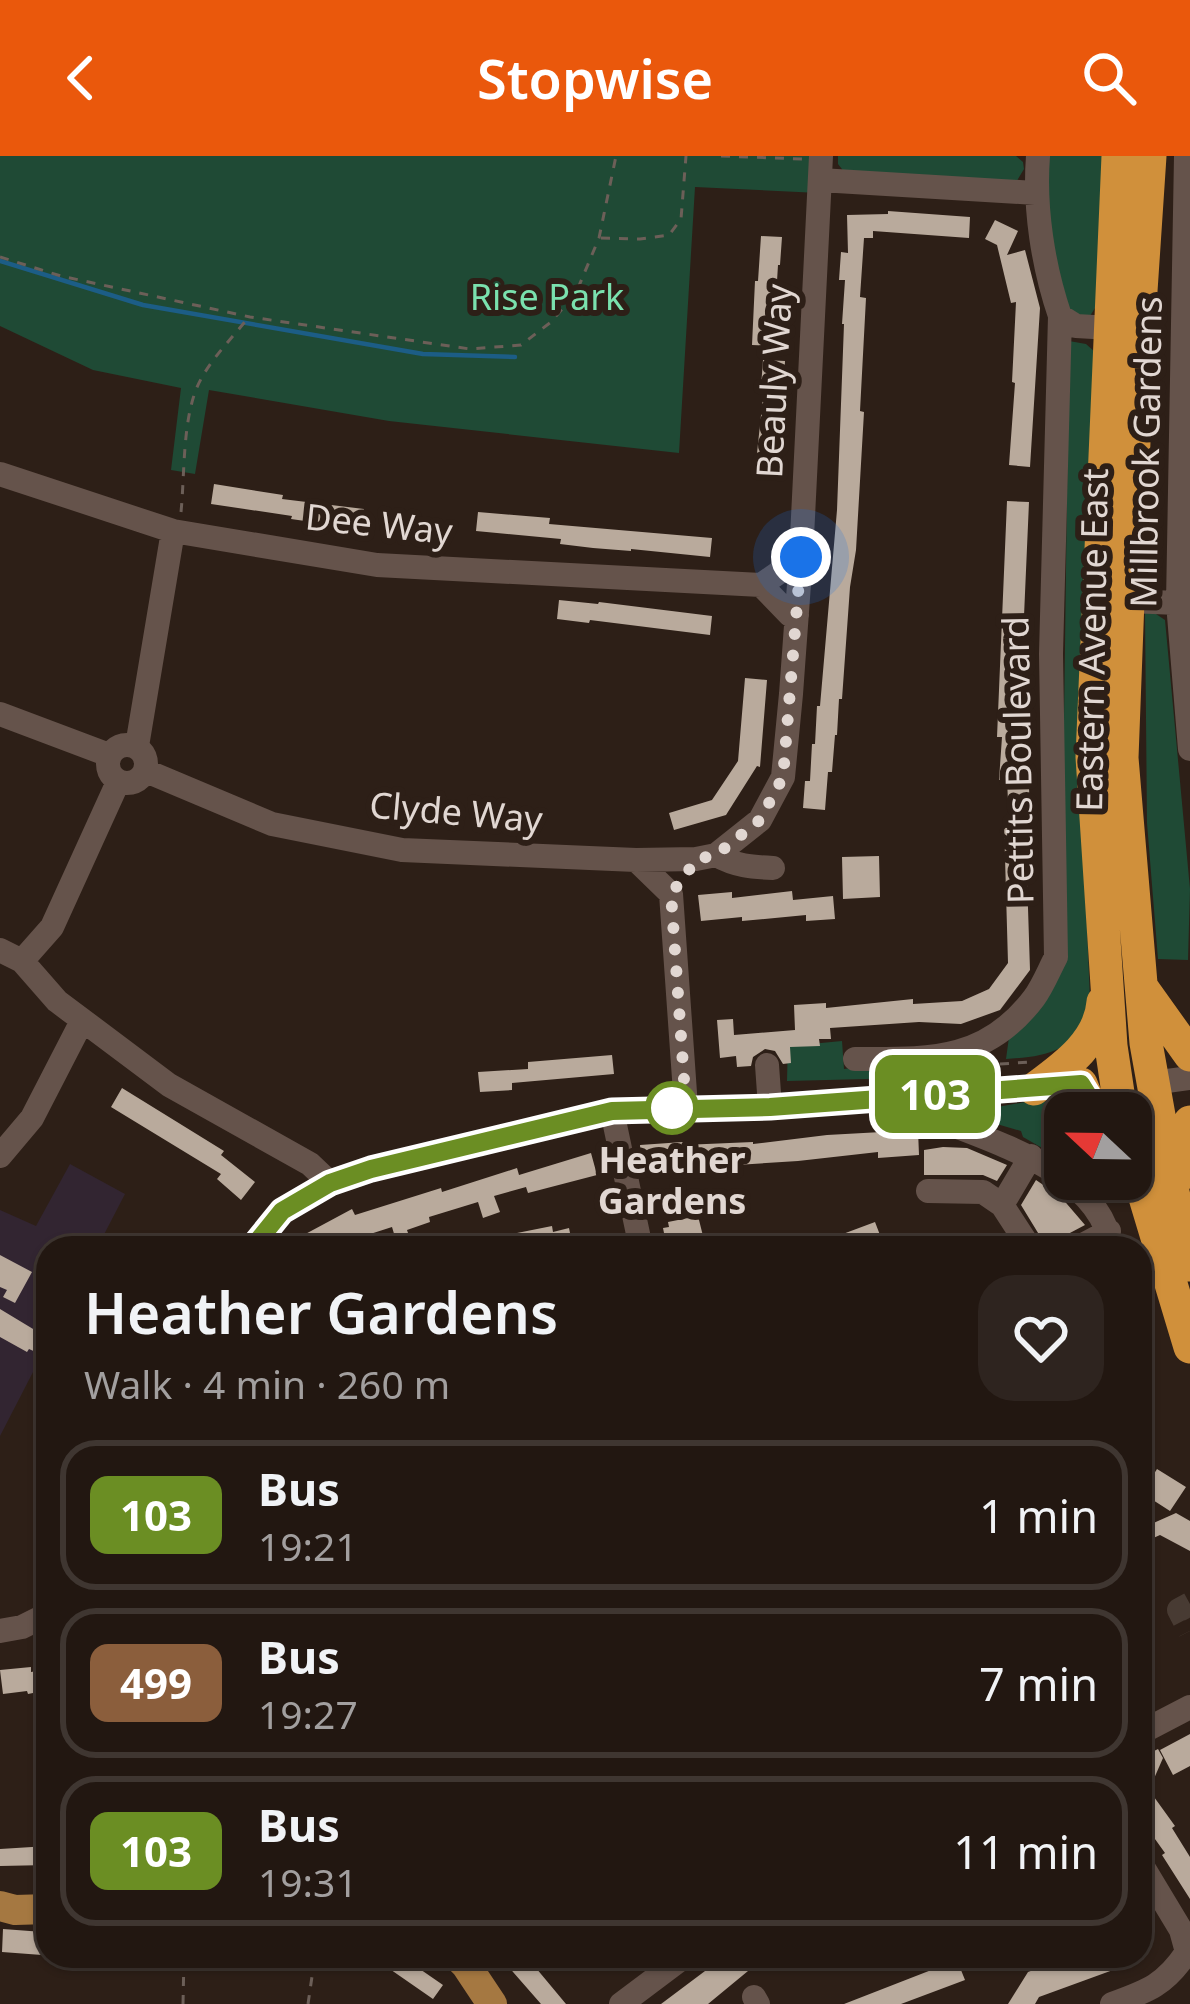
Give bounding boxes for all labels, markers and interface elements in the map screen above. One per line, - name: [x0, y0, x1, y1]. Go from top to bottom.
- text: Stopwise: [477, 41, 713, 115]
- icon: back: [48, 45, 114, 111]
- icon: search: [1076, 45, 1142, 111]
- park label: Rise Park: [470, 272, 624, 321]
- street label: Beauly Way: [744, 282, 803, 479]
- street label: Millbrook Gardens: [1118, 296, 1173, 608]
- street label: Eastern Avenue East: [1064, 468, 1119, 812]
- street label: Dee Way: [303, 491, 456, 556]
- your location: [771, 527, 831, 587]
- street label: Pettits Boulevard: [990, 616, 1045, 904]
- street label: Clyde Way: [367, 780, 545, 844]
- line badge: 103: [866, 1055, 1004, 1133]
- text: 103: [899, 1065, 971, 1122]
- marker: Heather Gardens: [647, 1083, 697, 1133]
- north arrow: [1044, 1092, 1152, 1200]
- map controls: [1044, 1092, 1152, 1200]
- place label: Heather Gardens: [598, 1135, 746, 1225]
- text: Heather Gardens: [84, 1273, 558, 1351]
- button: heart: [978, 1275, 1104, 1401]
- text: Walk · 4 min · 260 m: [84, 1357, 450, 1410]
- text: Bus: [258, 1458, 340, 1519]
- text: 1 min: [979, 1485, 1098, 1546]
- text: 103: [120, 1486, 192, 1543]
- text: 19:21: [258, 1519, 358, 1572]
- text: Bus: [258, 1626, 340, 1687]
- text: 7 min: [979, 1653, 1098, 1714]
- text: 499: [120, 1654, 192, 1711]
- text: 19:27: [258, 1687, 358, 1740]
- text: Bus: [258, 1794, 340, 1855]
- text: 11 min: [953, 1821, 1098, 1882]
- text: 103: [120, 1822, 192, 1879]
- text: 19:31: [258, 1855, 358, 1908]

